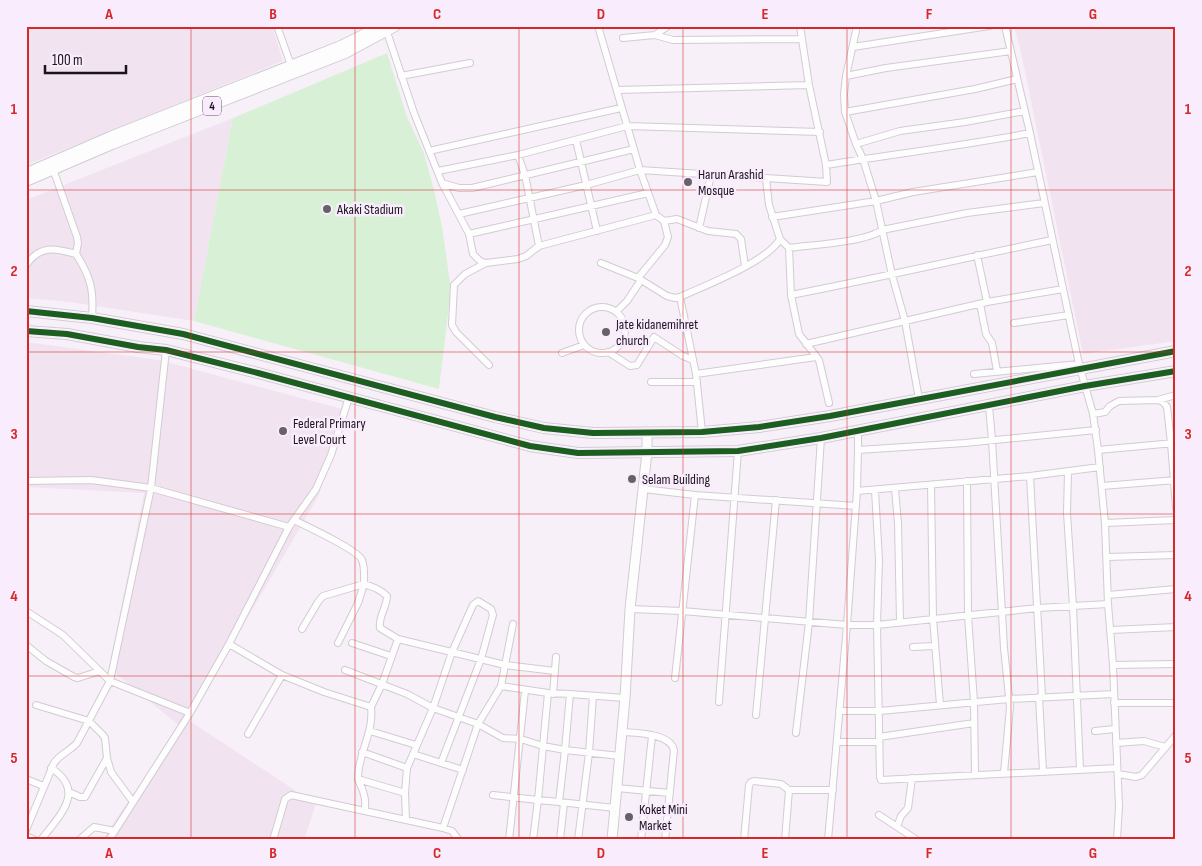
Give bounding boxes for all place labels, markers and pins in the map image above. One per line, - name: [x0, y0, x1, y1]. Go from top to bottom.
- place label: Harun Arashid Mosque: [698, 166, 764, 199]
- marker: Harun Arashid Mosque: [682, 176, 694, 188]
- place label: Akaki Stadium: [336, 201, 403, 218]
- marker: Akaki Stadium: [321, 203, 333, 215]
- place label: Jate kidanemihret church: [615, 316, 698, 349]
- marker: Jate kidanemihret church: [600, 326, 612, 338]
- place label: Federal Primary Level Court: [293, 415, 366, 448]
- marker: Federal Primary Level Court: [277, 425, 289, 437]
- place label: Selam Building: [642, 471, 711, 488]
- marker: Selam Building: [626, 473, 638, 485]
- place label: Koket Mini Market: [639, 801, 688, 834]
- marker: Koket Mini Market: [623, 811, 635, 823]

